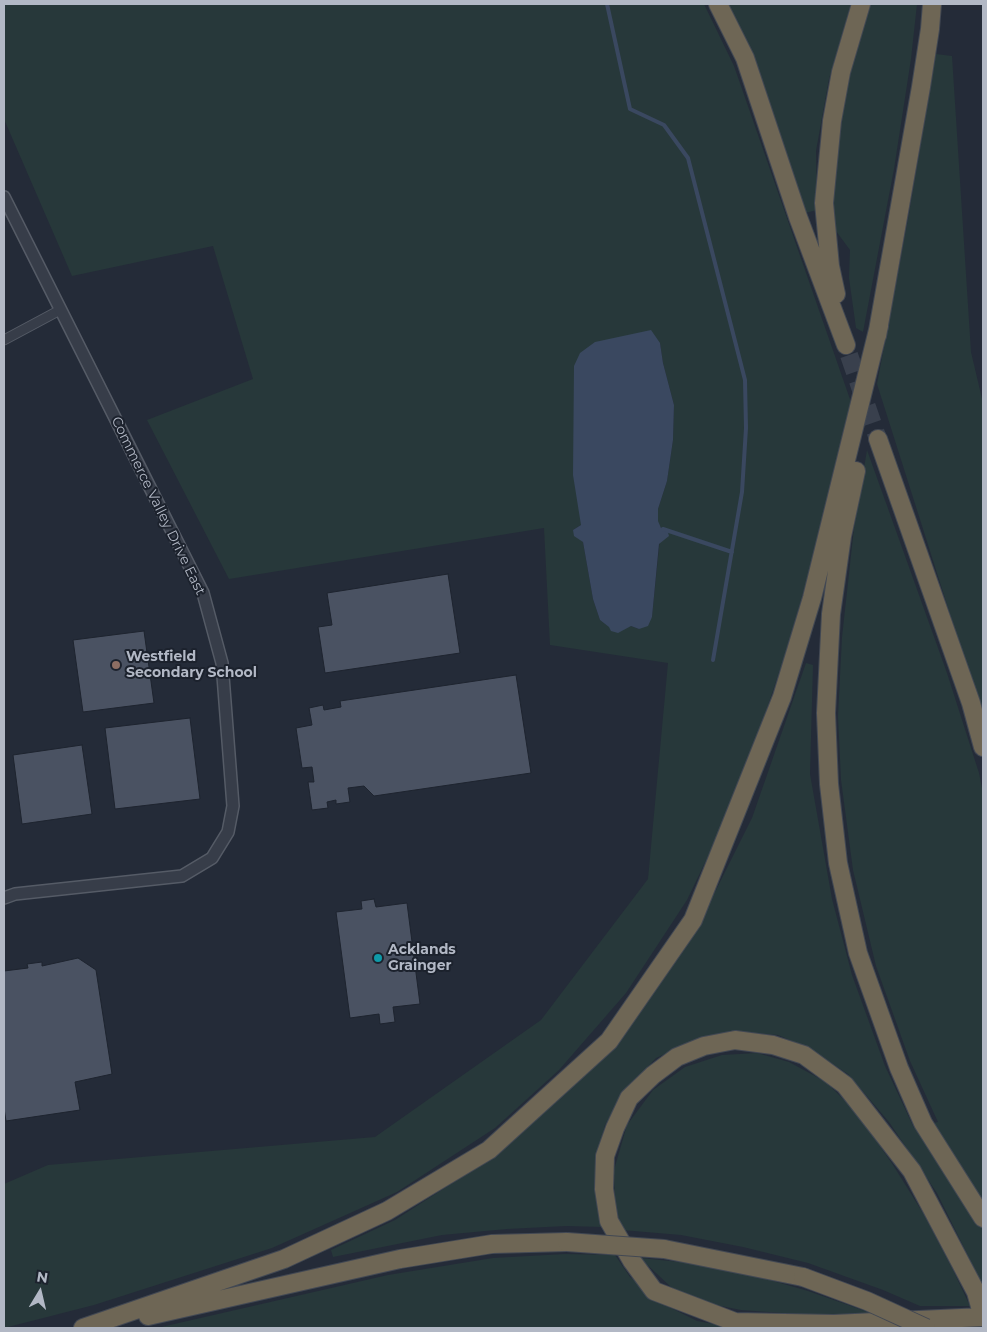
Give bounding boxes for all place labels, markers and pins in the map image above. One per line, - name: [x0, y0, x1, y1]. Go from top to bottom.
- place label: Westfield Secondary School: [126, 649, 257, 682]
- marker: Westfield Secondary School: [110, 659, 122, 671]
- place label: Acklands Grainger: [388, 942, 456, 974]
- marker: Acklands Grainger: [372, 952, 384, 964]

